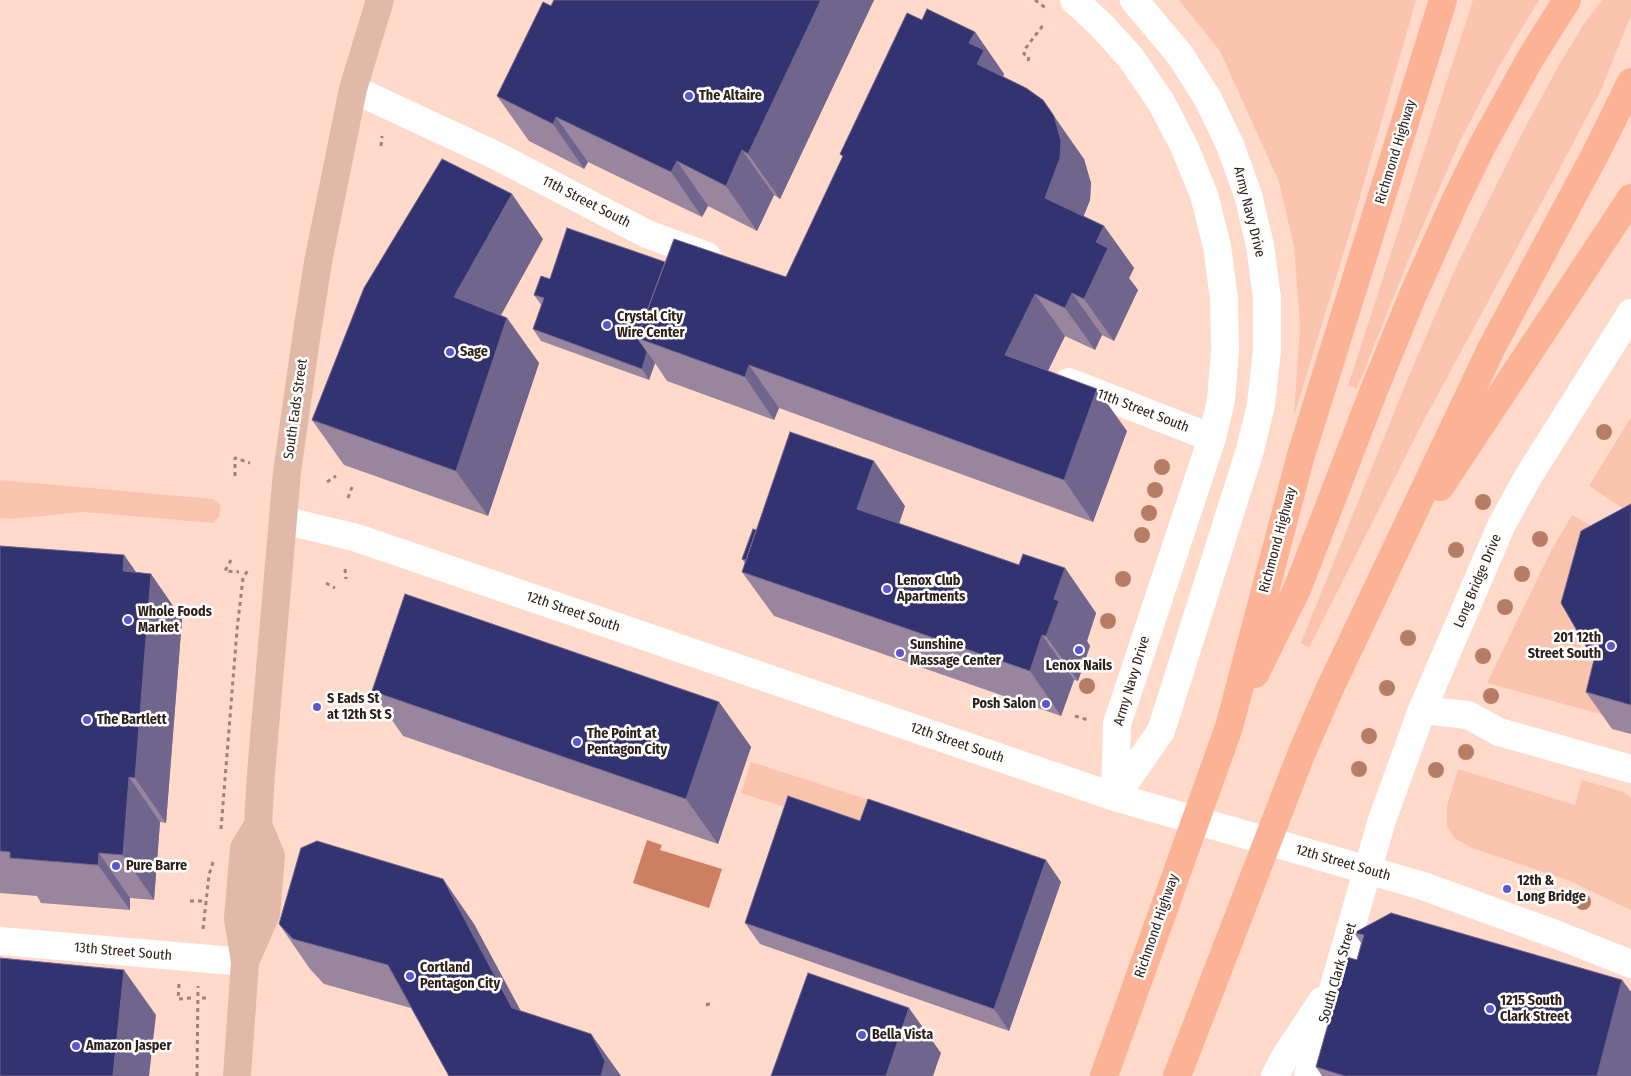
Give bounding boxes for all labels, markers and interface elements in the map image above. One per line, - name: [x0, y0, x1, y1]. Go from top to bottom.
- place label: The Altaire: [699, 88, 762, 104]
- marker: The Altaire: [683, 90, 695, 102]
- street label: Richmond Highway: [1372, 98, 1420, 206]
- street label: Army Navy Drive: [1230, 165, 1268, 259]
- street label: 11th Street South: [539, 172, 633, 232]
- place label: Crystal City Wire Center: [617, 309, 685, 342]
- marker: Crystal City Wire Center: [601, 319, 613, 331]
- place label: Sage: [460, 344, 488, 360]
- marker: Sage: [444, 346, 456, 358]
- street label: South Eads Street: [281, 358, 311, 460]
- street label: 11th Street South: [1095, 386, 1191, 436]
- street label: Richmond Highway: [1256, 485, 1300, 595]
- street label: Long Bridge Drive: [1451, 532, 1505, 630]
- place label: Lenox Club Apartments: [897, 573, 965, 606]
- marker: Lenox Club Apartments: [881, 583, 893, 595]
- street label: 12th Street South: [524, 588, 622, 636]
- place label: Whole Foods Market: [138, 604, 212, 636]
- marker: Whole Foods Market: [122, 614, 134, 626]
- place label: 201 12th Street South: [1528, 630, 1601, 662]
- street label: Army Navy Drive: [1110, 634, 1154, 728]
- place label: Sunshine Massage Center: [910, 637, 1001, 670]
- marker: 201 12th Street South: [1605, 640, 1617, 652]
- marker: Lenox Nails: [1073, 644, 1085, 656]
- marker: Sunshine Massage Center: [894, 647, 906, 659]
- place label: Lenox Nails: [1046, 658, 1112, 674]
- place label: S Eads St at 12th St S: [327, 691, 392, 724]
- place label: Posh Salon: [972, 696, 1036, 712]
- marker: Posh Salon: [1040, 698, 1052, 710]
- marker: S Eads St at 12th St S: [311, 701, 323, 713]
- place label: The Bartlett: [97, 712, 167, 728]
- marker: The Bartlett: [81, 714, 93, 726]
- street label: 12th Street South: [908, 719, 1006, 767]
- place label: The Point at Pentagon City: [587, 726, 667, 759]
- marker: The Point at Pentagon City: [571, 736, 583, 748]
- street label: 12th Street South: [1293, 841, 1393, 885]
- place label: Pure Barre: [126, 858, 187, 874]
- marker: Pure Barre: [110, 860, 122, 872]
- street label: Richmond Highway: [1131, 872, 1183, 980]
- place label: 12th & Long Bridge: [1517, 873, 1586, 906]
- marker: 12th & Long Bridge: [1501, 883, 1513, 895]
- street label: South Clark Street: [1316, 921, 1360, 1025]
- street label: 13th Street South: [73, 939, 173, 965]
- place label: Cortland Pentagon City: [420, 960, 500, 992]
- marker: Cortland Pentagon City: [404, 970, 416, 982]
- place label: 1215 South Clark Street: [1500, 993, 1569, 1026]
- marker: 1215 South Clark Street: [1484, 1003, 1496, 1015]
- place label: Bella Vista: [872, 1027, 933, 1043]
- marker: Bella Vista: [856, 1029, 868, 1041]
- place label: Amazon Jasper: [86, 1038, 172, 1054]
- marker: Amazon Jasper: [70, 1040, 82, 1052]

